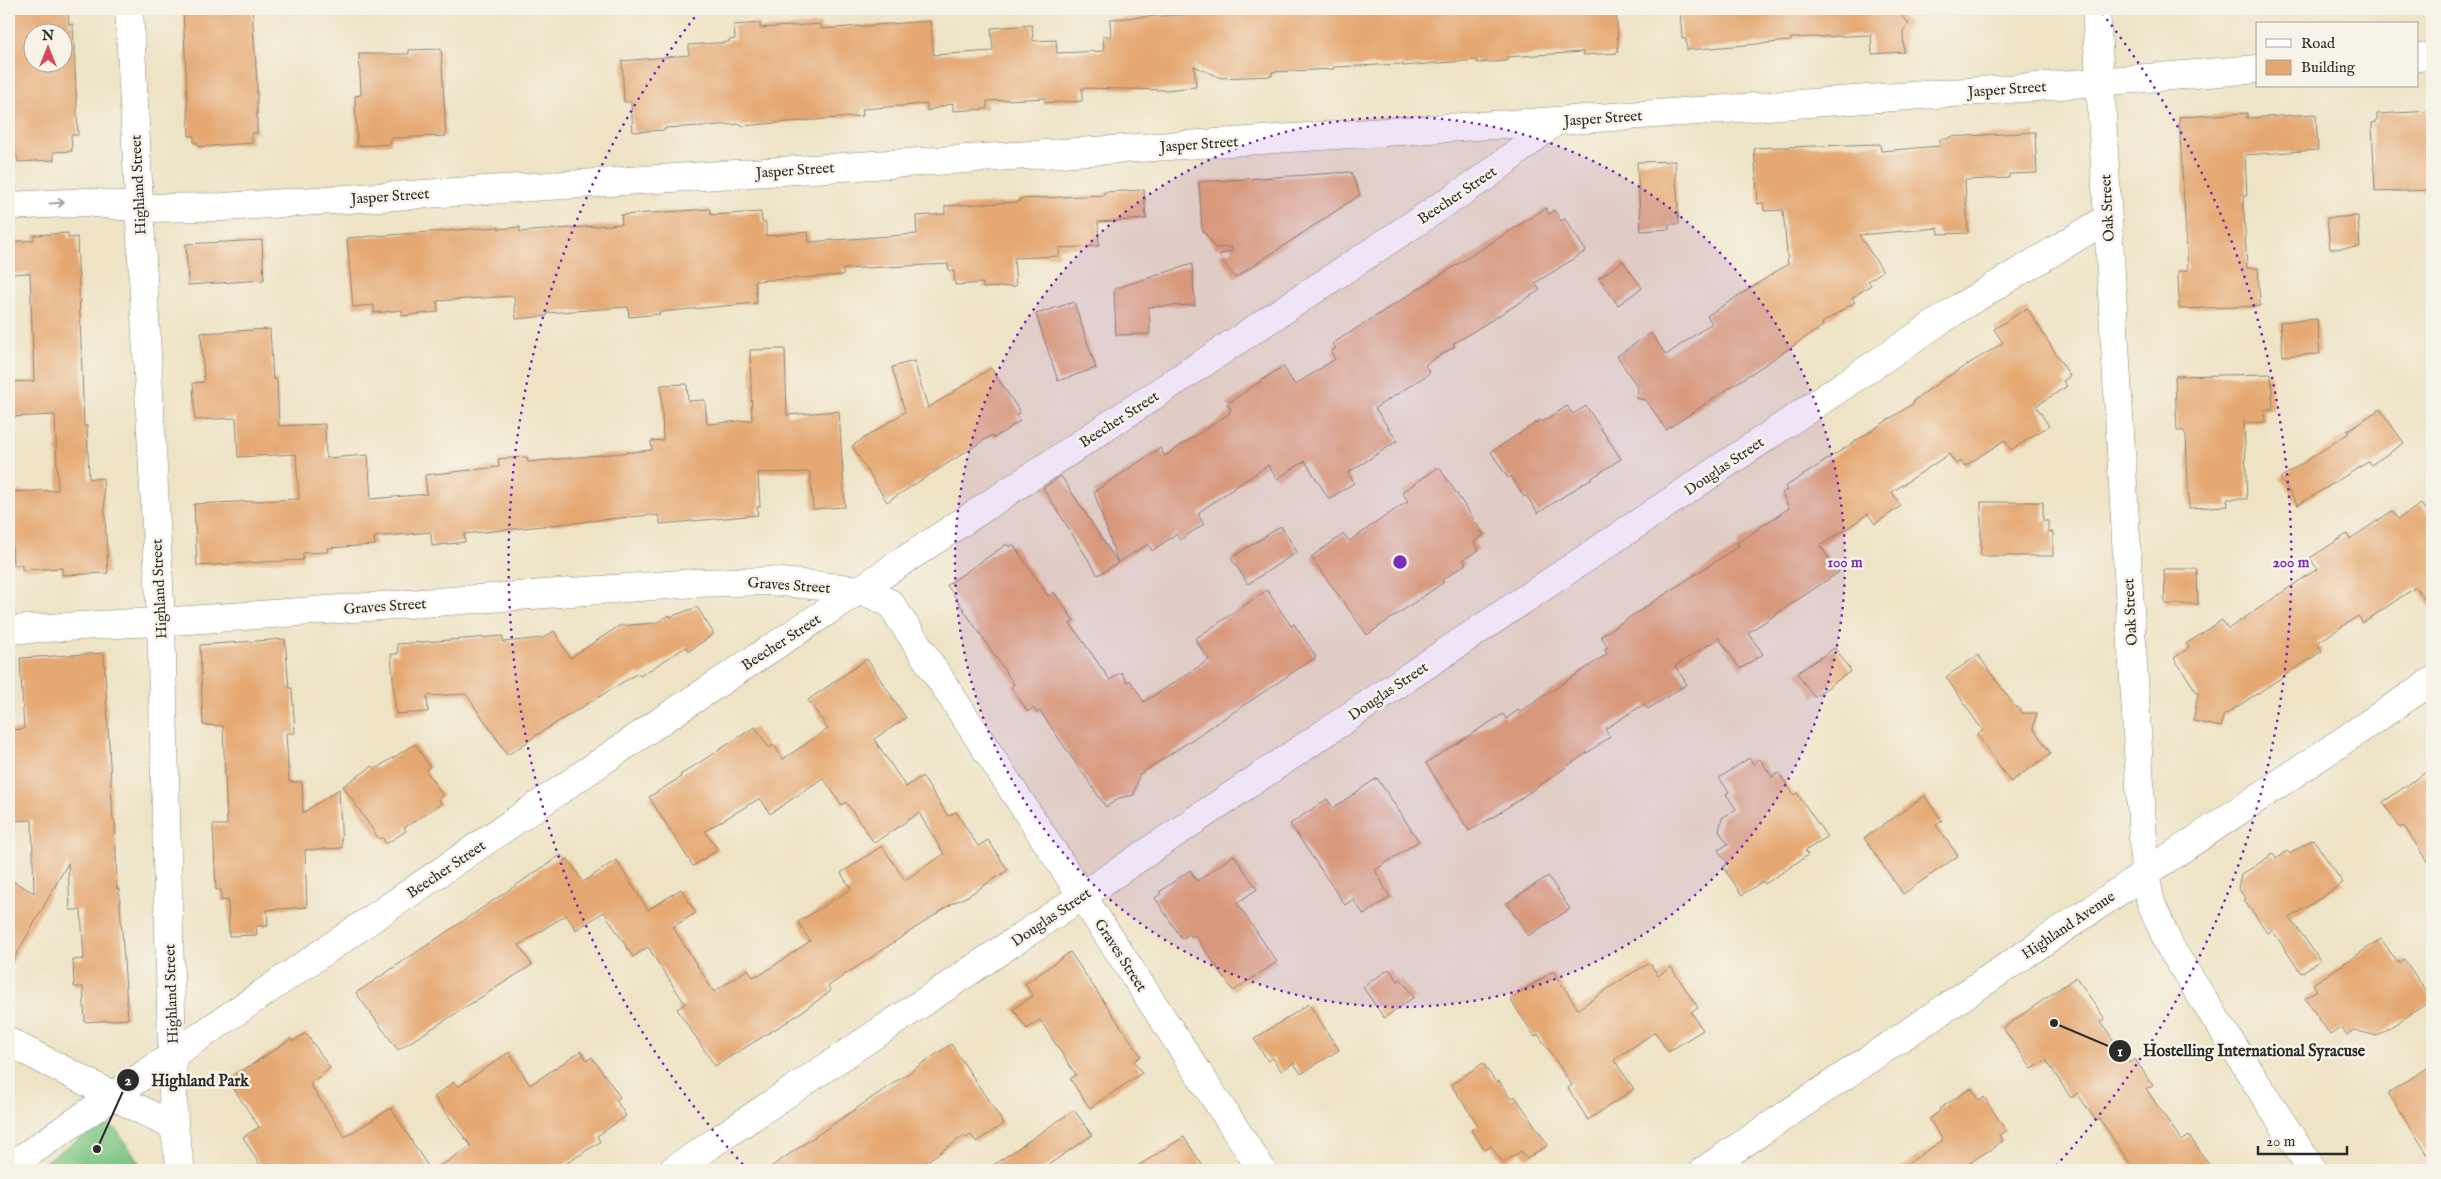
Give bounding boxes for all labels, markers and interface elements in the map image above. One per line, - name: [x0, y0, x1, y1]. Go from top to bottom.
- north arrow: [22, 22, 72, 72]
- legend: [2256, 22, 2418, 88]
- text: N: [41, 27, 54, 45]
- text: Road: [2301, 34, 2336, 53]
- text: Building: [2301, 58, 2356, 77]
- street label: Jasper Street: [1965, 77, 2047, 102]
- street label: Jasper Street: [1561, 106, 1643, 131]
- street label: Jasper Street: [1157, 132, 1239, 157]
- street label: Highland Street: [126, 134, 151, 235]
- street label: Jasper Street: [753, 158, 835, 183]
- street label: Beecher Street: [1414, 162, 1500, 229]
- street label: Oak Street: [2096, 174, 2119, 242]
- street label: Jasper Street: [348, 184, 430, 209]
- one-way arrow: [49, 199, 65, 208]
- street label: Beecher Street: [1076, 387, 1163, 452]
- street label: Douglas Street: [1681, 433, 1768, 500]
- street label: Highland Street: [147, 538, 172, 639]
- centre of rings: [1391, 553, 1409, 571]
- text: 100 m: [1827, 553, 1863, 572]
- text: 200 m: [2273, 553, 2310, 572]
- street label: Graves Street: [747, 573, 831, 598]
- street label: Oak Street: [2119, 578, 2142, 646]
- street label: Graves Street: [343, 594, 427, 619]
- street label: Beecher Street: [738, 610, 825, 675]
- street label: Douglas Street: [1345, 658, 1432, 725]
- street label: Beecher Street: [403, 836, 489, 903]
- street label: Douglas Street: [1008, 884, 1095, 951]
- street label: Highland Avenue: [2018, 887, 2119, 964]
- street label: Graves Street: [1090, 915, 1151, 995]
- street label: Highland Street: [160, 944, 183, 1044]
- callout: Hostelling International Syracuse: [2108, 1035, 2375, 1066]
- text: 1: [2117, 1042, 2123, 1061]
- text: Hostelling International Syracuse: [2143, 1042, 2366, 1062]
- callout: Highland Park: [116, 1065, 258, 1096]
- text: 2: [124, 1071, 132, 1090]
- text: Highland Park: [151, 1072, 249, 1092]
- scale bar: [2258, 1124, 2347, 1156]
- text: 20 m: [2266, 1132, 2296, 1151]

